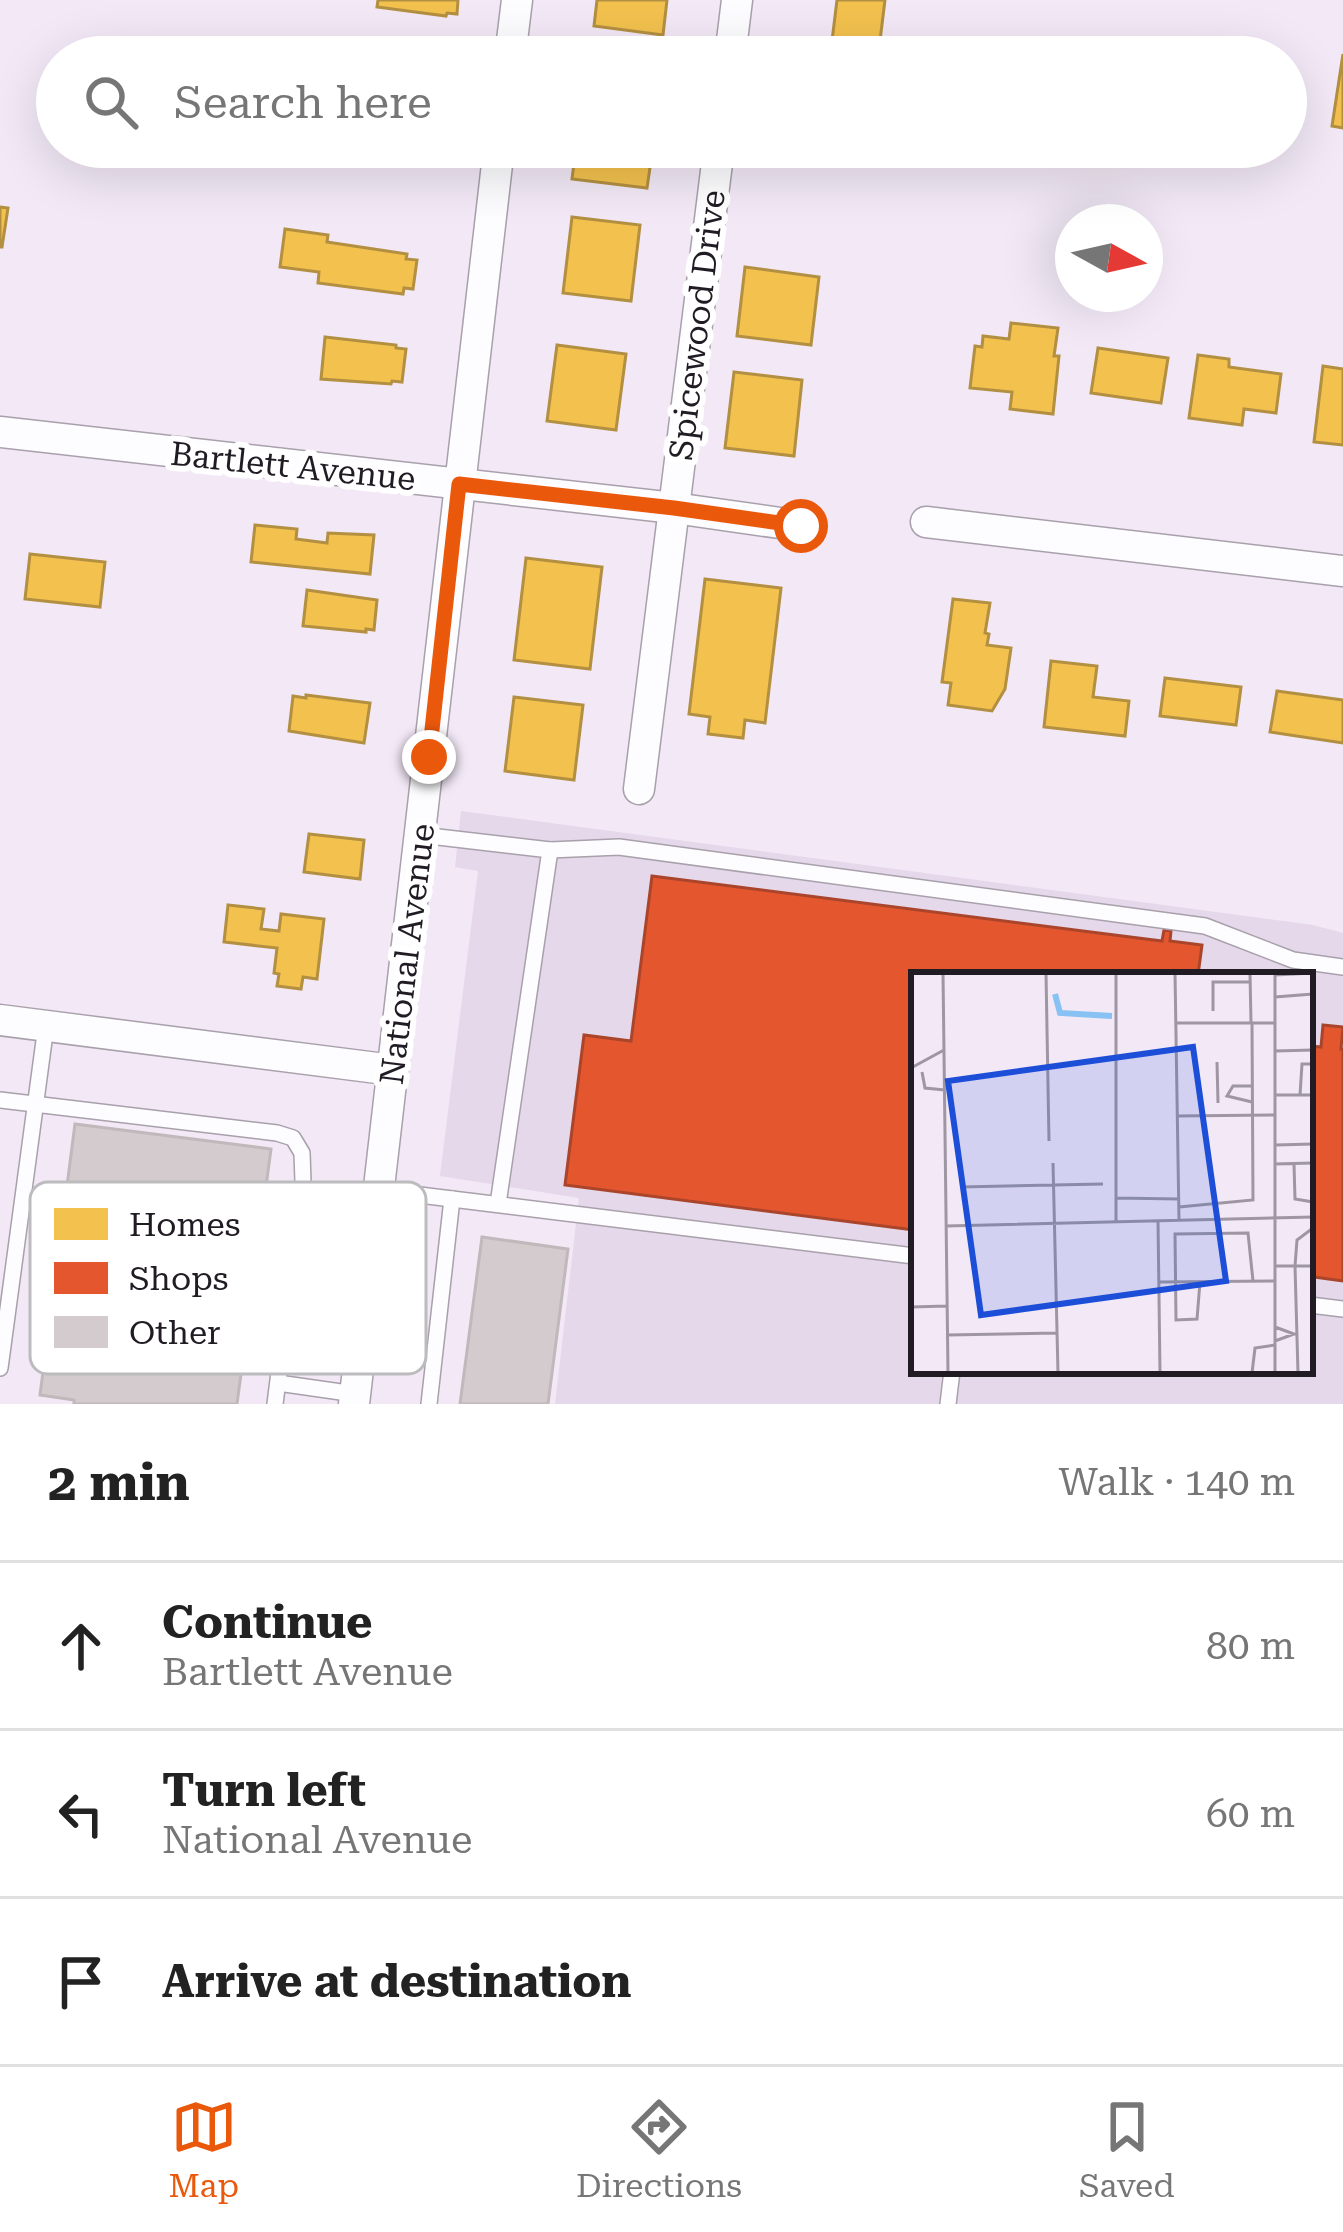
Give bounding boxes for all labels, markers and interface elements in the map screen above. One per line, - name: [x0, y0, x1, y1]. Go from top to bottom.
- search box: [36, 36, 1307, 168]
- icon: search: [78, 69, 144, 135]
- text: Search here: [174, 76, 432, 129]
- street label: Spicewood Drive: [661, 188, 733, 462]
- north arrow: [1055, 204, 1163, 312]
- street label: Bartlett Avenue: [169, 434, 417, 498]
- route start: [774, 499, 828, 553]
- route end: [402, 730, 456, 784]
- street label: National Avenue: [372, 821, 442, 1087]
- inset map: [911, 972, 1313, 1374]
- legend: [30, 1182, 426, 1374]
- text: Homes: [129, 1205, 240, 1244]
- text: Shops: [129, 1259, 228, 1298]
- text: Other: [129, 1313, 221, 1352]
- text: 2 min: [48, 1453, 190, 1512]
- text: Walk · 140 m: [1059, 1459, 1295, 1505]
- text: Continue: [162, 1596, 373, 1649]
- icon: ahead: [48, 1613, 114, 1679]
- text: 80 m: [1206, 1623, 1295, 1669]
- text: Bartlett Avenue: [162, 1649, 453, 1695]
- text: Turn left: [162, 1764, 366, 1817]
- icon: left: [48, 1781, 114, 1847]
- text: 60 m: [1206, 1791, 1295, 1837]
- text: National Avenue: [162, 1817, 472, 1863]
- icon: arrive: [48, 1949, 114, 2015]
- text: Arrive at destination: [162, 1955, 631, 2008]
- tab: Map: [168, 2094, 239, 2205]
- tab: Directions: [576, 2094, 742, 2205]
- tab: Saved: [1079, 2094, 1175, 2205]

